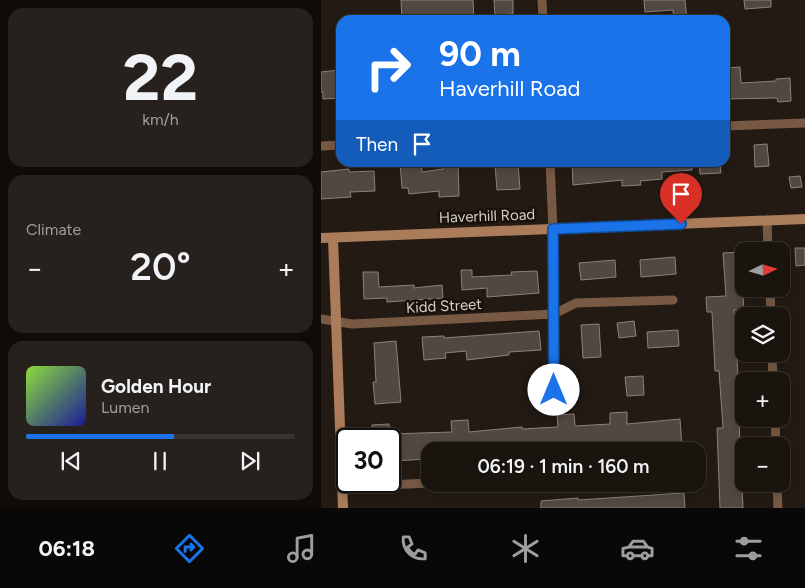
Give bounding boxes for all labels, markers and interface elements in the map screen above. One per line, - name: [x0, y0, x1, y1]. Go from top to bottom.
- text: 90 m: [439, 33, 521, 75]
- icon: right: [356, 35, 421, 100]
- text: 22: [123, 38, 198, 116]
- text: Haverhill Road: [439, 75, 580, 102]
- text: km/h: [142, 110, 179, 129]
- icon: arrive: [408, 130, 436, 158]
- text: Then: [356, 133, 398, 156]
- pin: [660, 173, 702, 224]
- icon: arrive: [667, 180, 695, 208]
- street label: Haverhill Road: [439, 205, 535, 227]
- text: Climate: [26, 220, 81, 239]
- north arrow: [735, 242, 790, 298]
- map controls: [735, 242, 790, 492]
- text: 20°: [130, 244, 191, 290]
- text: −: [26, 251, 43, 285]
- text: +: [278, 251, 295, 285]
- street label: Kidd Street: [406, 295, 483, 317]
- button: layers: [735, 307, 790, 362]
- position arrow: [527, 363, 579, 415]
- button: +: [735, 372, 790, 427]
- text: Golden Hour: [101, 375, 211, 398]
- text: Lumen: [101, 398, 150, 417]
- speed limit sign: 30: [336, 428, 401, 493]
- button: −: [735, 437, 790, 492]
- icon: previous: [57, 447, 85, 475]
- icon: pause: [146, 447, 174, 475]
- icon: next: [236, 447, 264, 475]
- text: 06:19 · 1 min · 160 m: [477, 455, 650, 478]
- icon: directions: [172, 531, 207, 566]
- icon: music: [284, 531, 319, 566]
- icon: phone: [396, 531, 431, 566]
- icon: climate: [508, 531, 543, 566]
- icon: car: [620, 531, 655, 566]
- icon: filters: [731, 531, 766, 566]
- text: 06:18: [38, 535, 95, 562]

